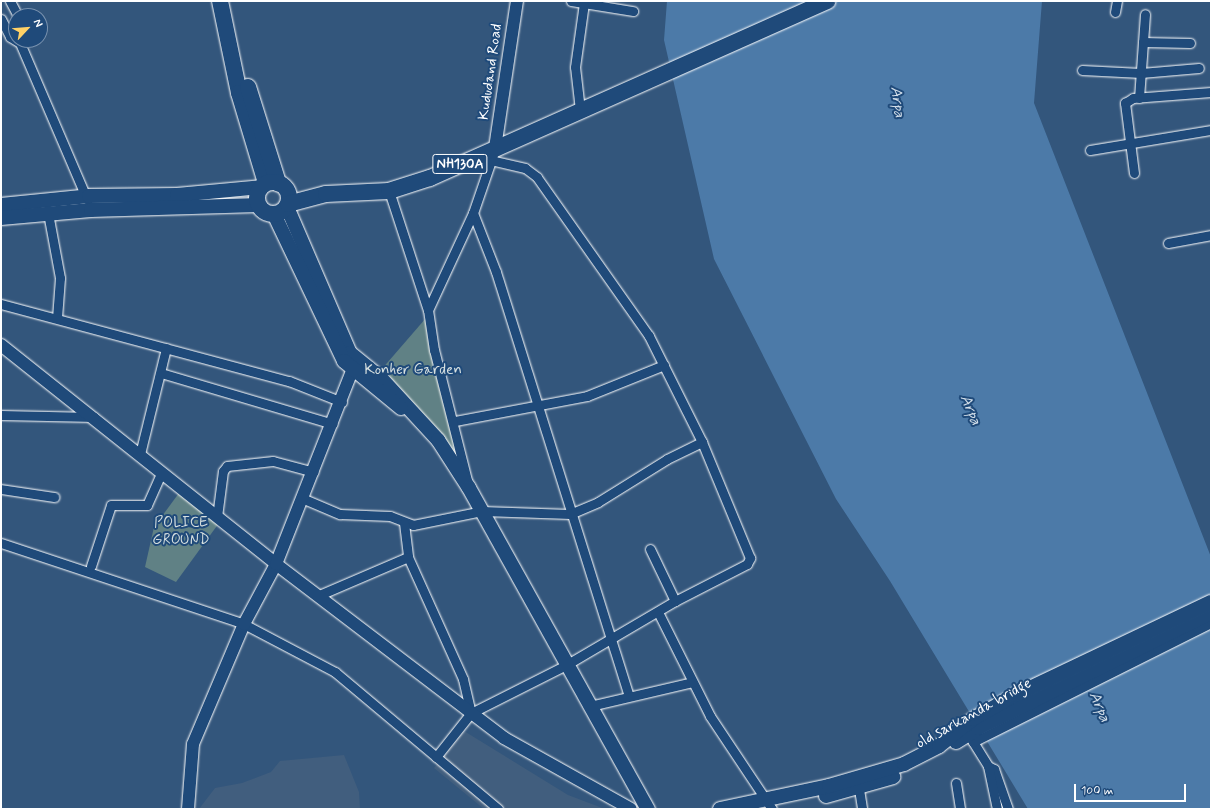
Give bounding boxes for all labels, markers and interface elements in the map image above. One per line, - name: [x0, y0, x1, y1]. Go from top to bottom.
- north arrow: [8, 8, 48, 48]
- text: N: [30, 17, 46, 30]
- street label: Kududand Road: [475, 23, 507, 121]
- water label: Arpa: [885, 85, 909, 119]
- road number: NH130A: [432, 152, 488, 176]
- park label: Konher Garden: [366, 362, 460, 380]
- water label: Arpa: [955, 392, 985, 428]
- park label: POLICE GROUND: [152, 514, 210, 549]
- street label: old sarkanda bridge: [916, 676, 1032, 752]
- water label: Arpa: [1084, 689, 1114, 725]
- scale bar: [1076, 776, 1188, 802]
- text: 100 m: [1081, 783, 1113, 799]

